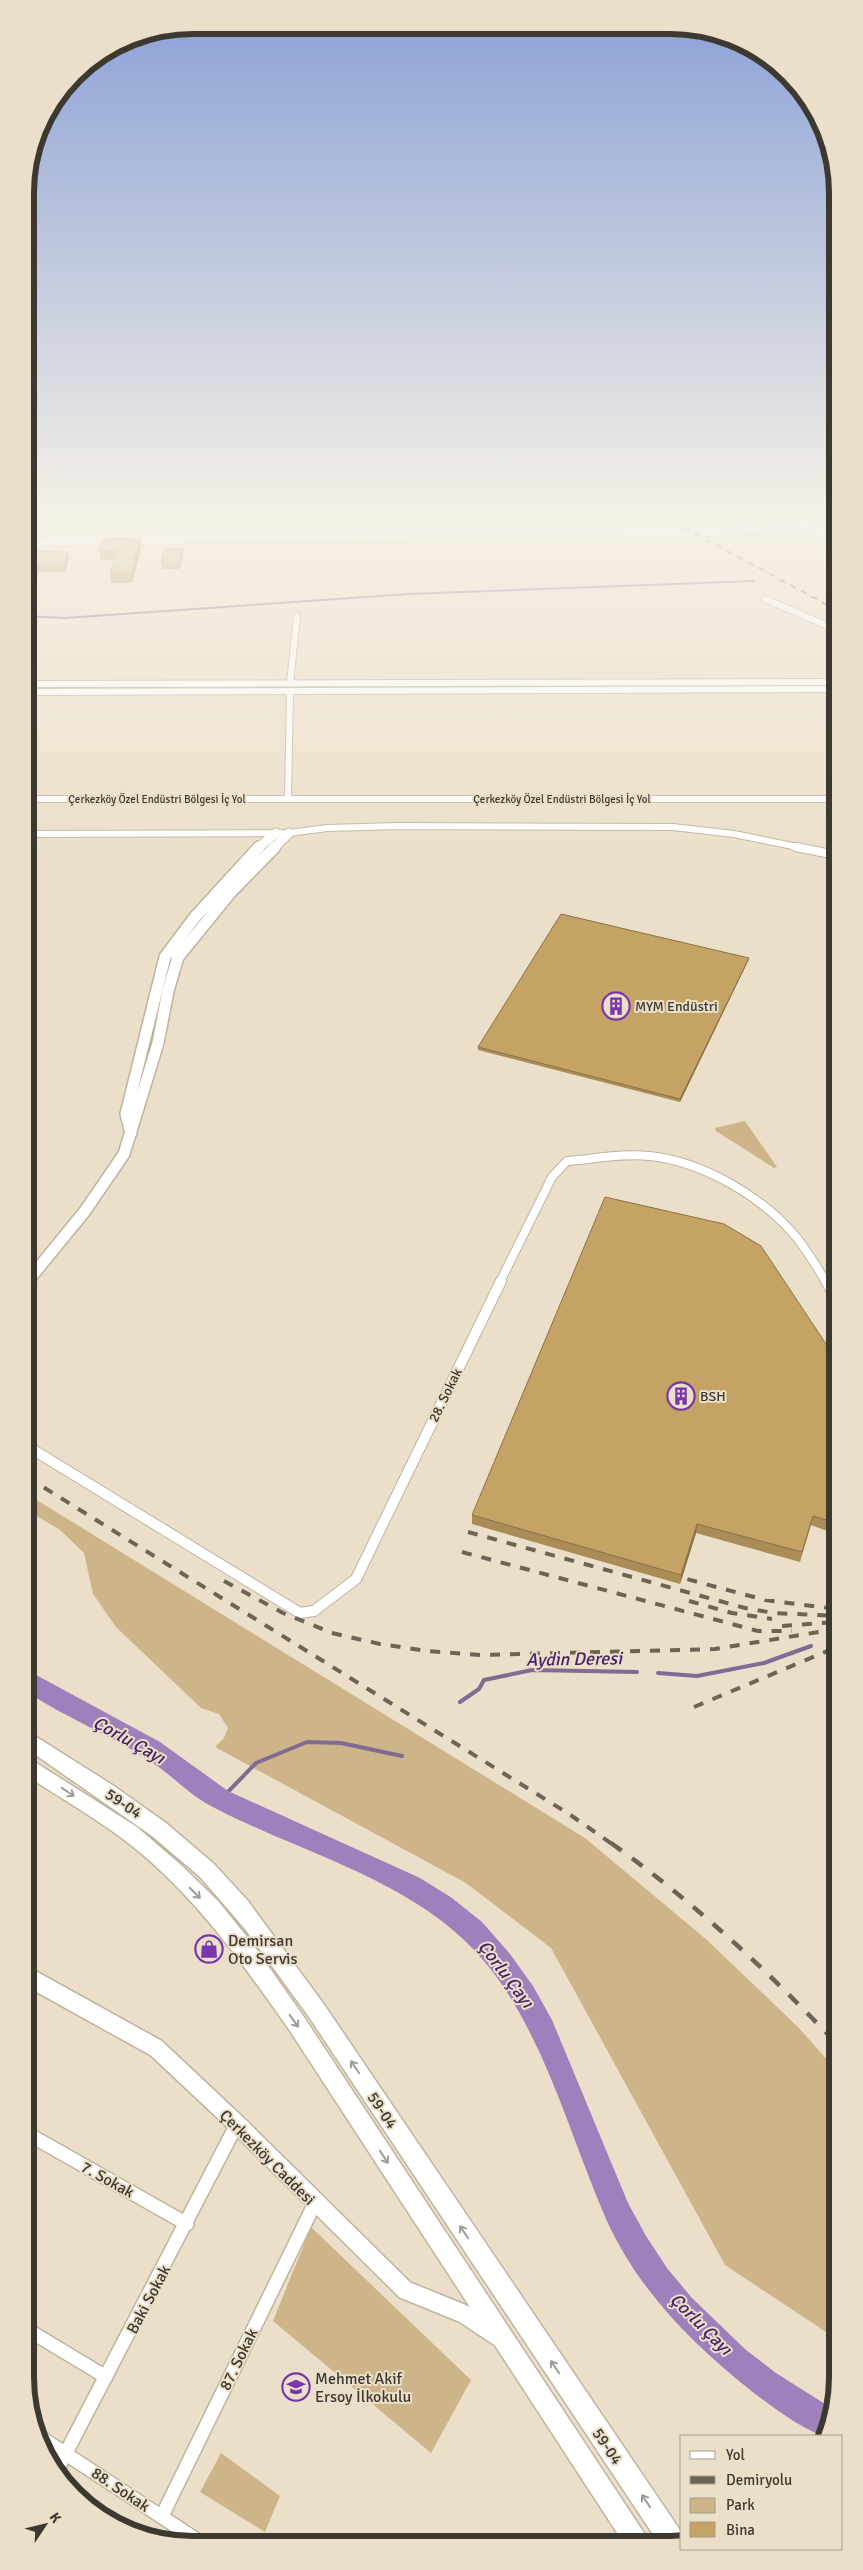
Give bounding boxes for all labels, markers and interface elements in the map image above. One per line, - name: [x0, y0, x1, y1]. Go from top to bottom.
- street label: Çerkezköy Özel Endüstri Bölgesi İç Yol: [68, 792, 246, 806]
- street label: Çerkezköy Özel Endüstri Bölgesi İç Yol: [473, 792, 651, 806]
- building icon: MYM Endüstri: [601, 991, 631, 1021]
- place label: MYM Endüstri: [635, 998, 718, 1015]
- street label: 28. Sokak: [425, 1365, 466, 1425]
- building icon: BSH: [666, 1381, 696, 1411]
- place label: BSH: [700, 1388, 726, 1405]
- water label: Aydın Deresi: [526, 1647, 624, 1671]
- water label: Çorlu Çayı: [89, 1711, 170, 1769]
- street label: 59-04: [101, 1784, 146, 1824]
- one-way arrow: [61, 1787, 75, 1797]
- one-way arrow: [189, 1886, 201, 1899]
- place label: Demirsan Oto Servis: [228, 1931, 298, 1969]
- shop icon: Demirsan Oto Servis: [194, 1934, 224, 1964]
- water label: Çorlu Çayı: [474, 1936, 539, 2013]
- one-way arrow: [289, 2014, 299, 2028]
- one-way arrow: [349, 2061, 359, 2075]
- street label: 59-04: [363, 2088, 402, 2133]
- street label: Çerkezköy Caddesi: [215, 2106, 319, 2210]
- one-way arrow: [379, 2149, 389, 2163]
- street label: 7. Sokak: [77, 2157, 138, 2203]
- one-way arrow: [459, 2225, 469, 2239]
- street label: Baki Sokak: [122, 2262, 175, 2337]
- water label: Çorlu Çayı: [665, 2288, 737, 2360]
- street label: 87. Sokak: [215, 2325, 262, 2394]
- one-way arrow: [550, 2360, 560, 2374]
- place label: Mehmet Akif Ersoy İlkokulu: [315, 2369, 411, 2407]
- school or university icon: Mehmet Akif Ersoy İlkokulu: [281, 2372, 311, 2402]
- street label: 59-04: [588, 2424, 627, 2469]
- legend: [680, 2435, 843, 2550]
- text: Yol: [726, 2446, 745, 2464]
- street label: 88. Sokak: [87, 2463, 154, 2517]
- text: Demiryolu: [726, 2471, 792, 2489]
- one-way arrow: [640, 2495, 650, 2509]
- text: Park: [726, 2496, 755, 2514]
- north arrow: [20, 2500, 70, 2550]
- text: K: [46, 2509, 65, 2527]
- text: Bina: [726, 2521, 755, 2539]

